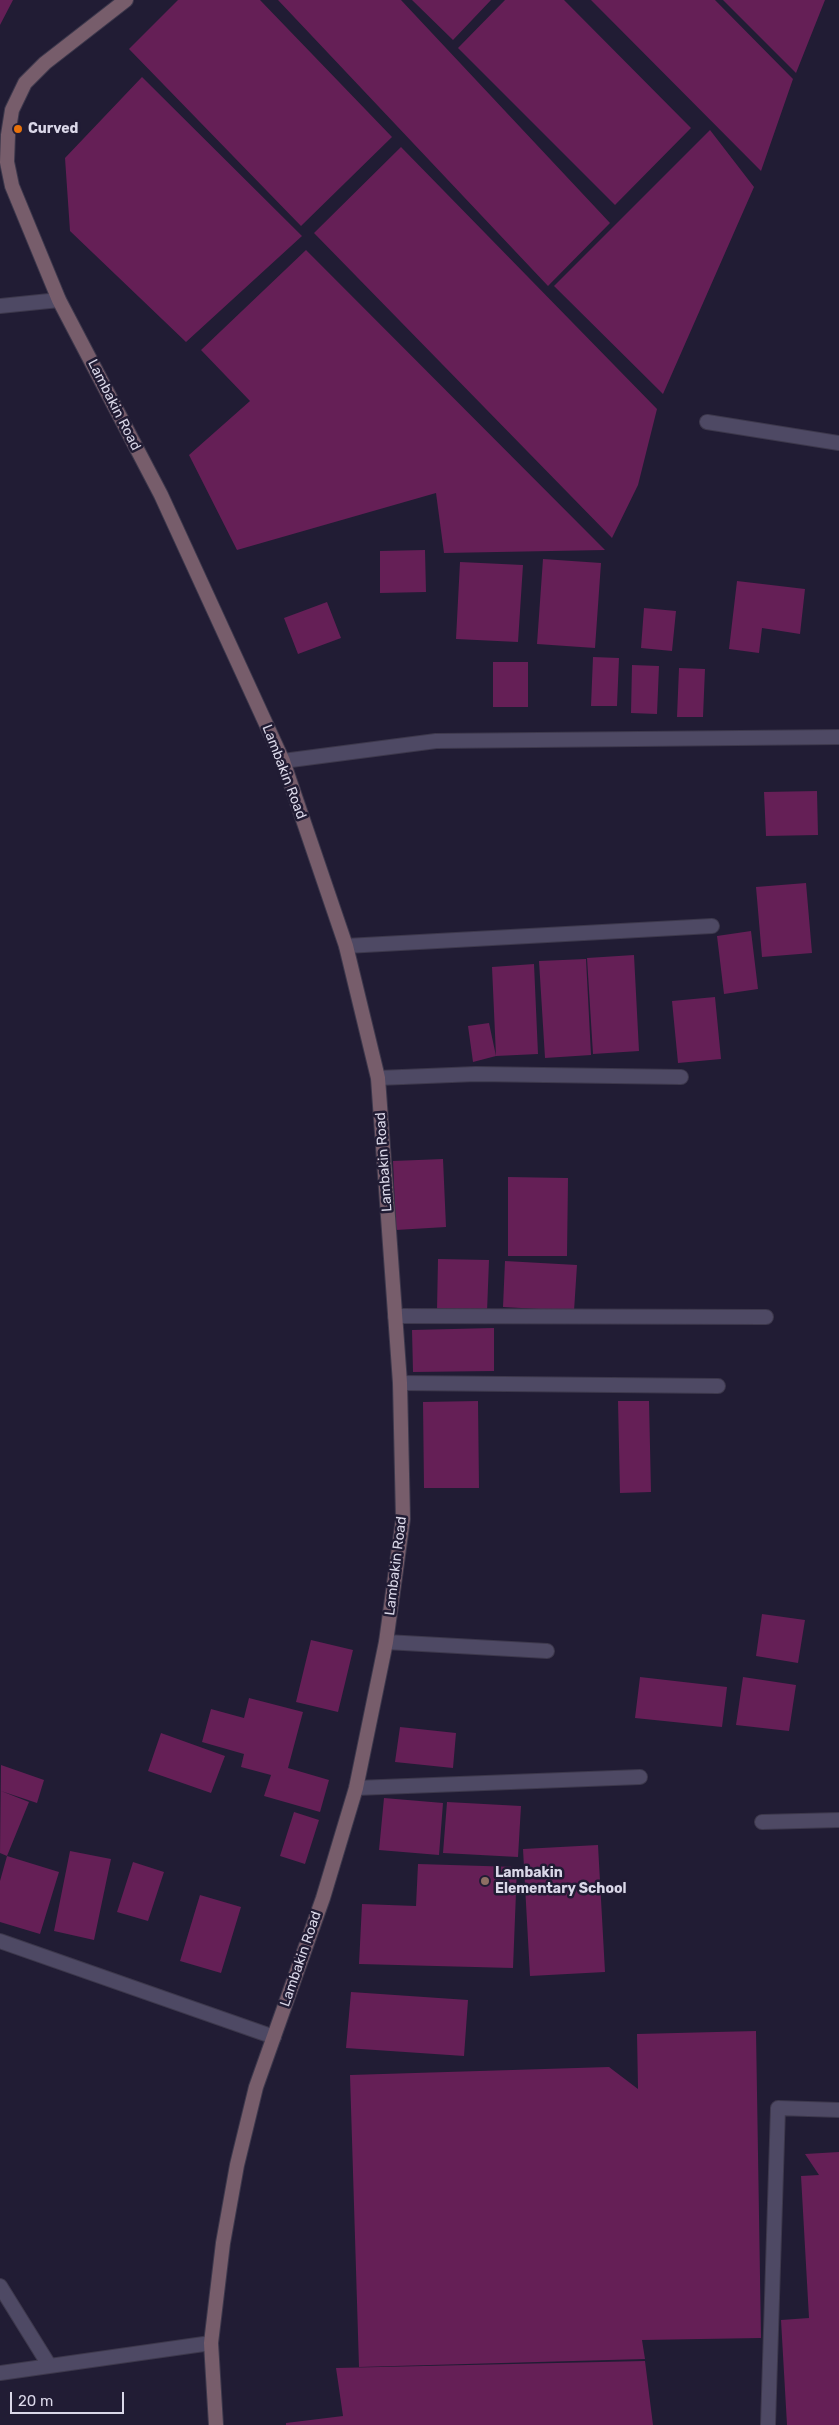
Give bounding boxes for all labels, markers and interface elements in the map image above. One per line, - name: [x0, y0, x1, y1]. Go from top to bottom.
- place label: Curved: [28, 121, 78, 137]
- marker: Curved: [12, 123, 24, 135]
- street label: Lambakin Road: [84, 357, 144, 453]
- street label: Lambakin Road: [258, 722, 310, 822]
- street label: Lambakin Road: [372, 1112, 396, 1212]
- street label: Lambakin Road: [382, 1515, 410, 1617]
- place label: Lambakin Elementary School: [495, 1865, 627, 1898]
- marker: Lambakin Elementary School: [479, 1875, 491, 1887]
- street label: Lambakin Road: [277, 1909, 325, 2009]
- scale bar: [12, 2382, 126, 2414]
- text: 20 m: [18, 2392, 53, 2410]

